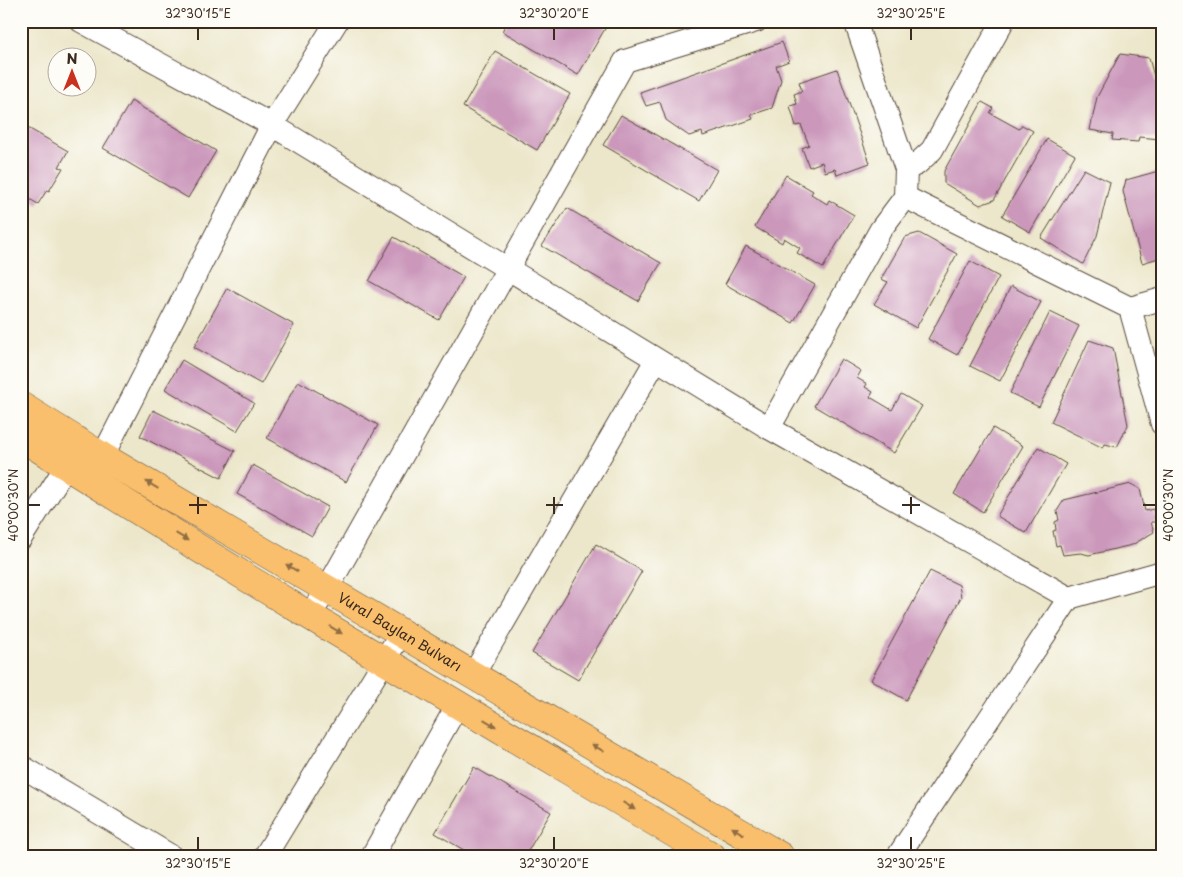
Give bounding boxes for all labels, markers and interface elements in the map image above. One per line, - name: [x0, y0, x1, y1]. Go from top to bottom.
- text: 32°30'15"E: [165, 4, 231, 22]
- text: 32°30'20"E: [519, 4, 589, 22]
- text: 32°30'25"E: [877, 4, 945, 22]
- north arrow: [48, 48, 98, 98]
- text: N: [66, 48, 78, 69]
- text: 40°00'30"N: [4, 469, 22, 541]
- text: 40°00'30"N: [1159, 469, 1177, 541]
- one-way arrow: [145, 481, 159, 490]
- one-way arrow: [175, 532, 188, 541]
- one-way arrow: [285, 564, 298, 573]
- street label: Vural Baylan Bulvarı: [334, 587, 466, 676]
- one-way arrow: [329, 626, 342, 635]
- one-way arrow: [483, 718, 496, 727]
- one-way arrow: [591, 744, 604, 753]
- one-way arrow: [623, 802, 636, 811]
- one-way arrow: [730, 827, 745, 835]
- text: 32°30'15"E: [165, 854, 231, 872]
- text: 32°30'20"E: [519, 854, 589, 872]
- text: 32°30'25"E: [877, 854, 945, 872]

